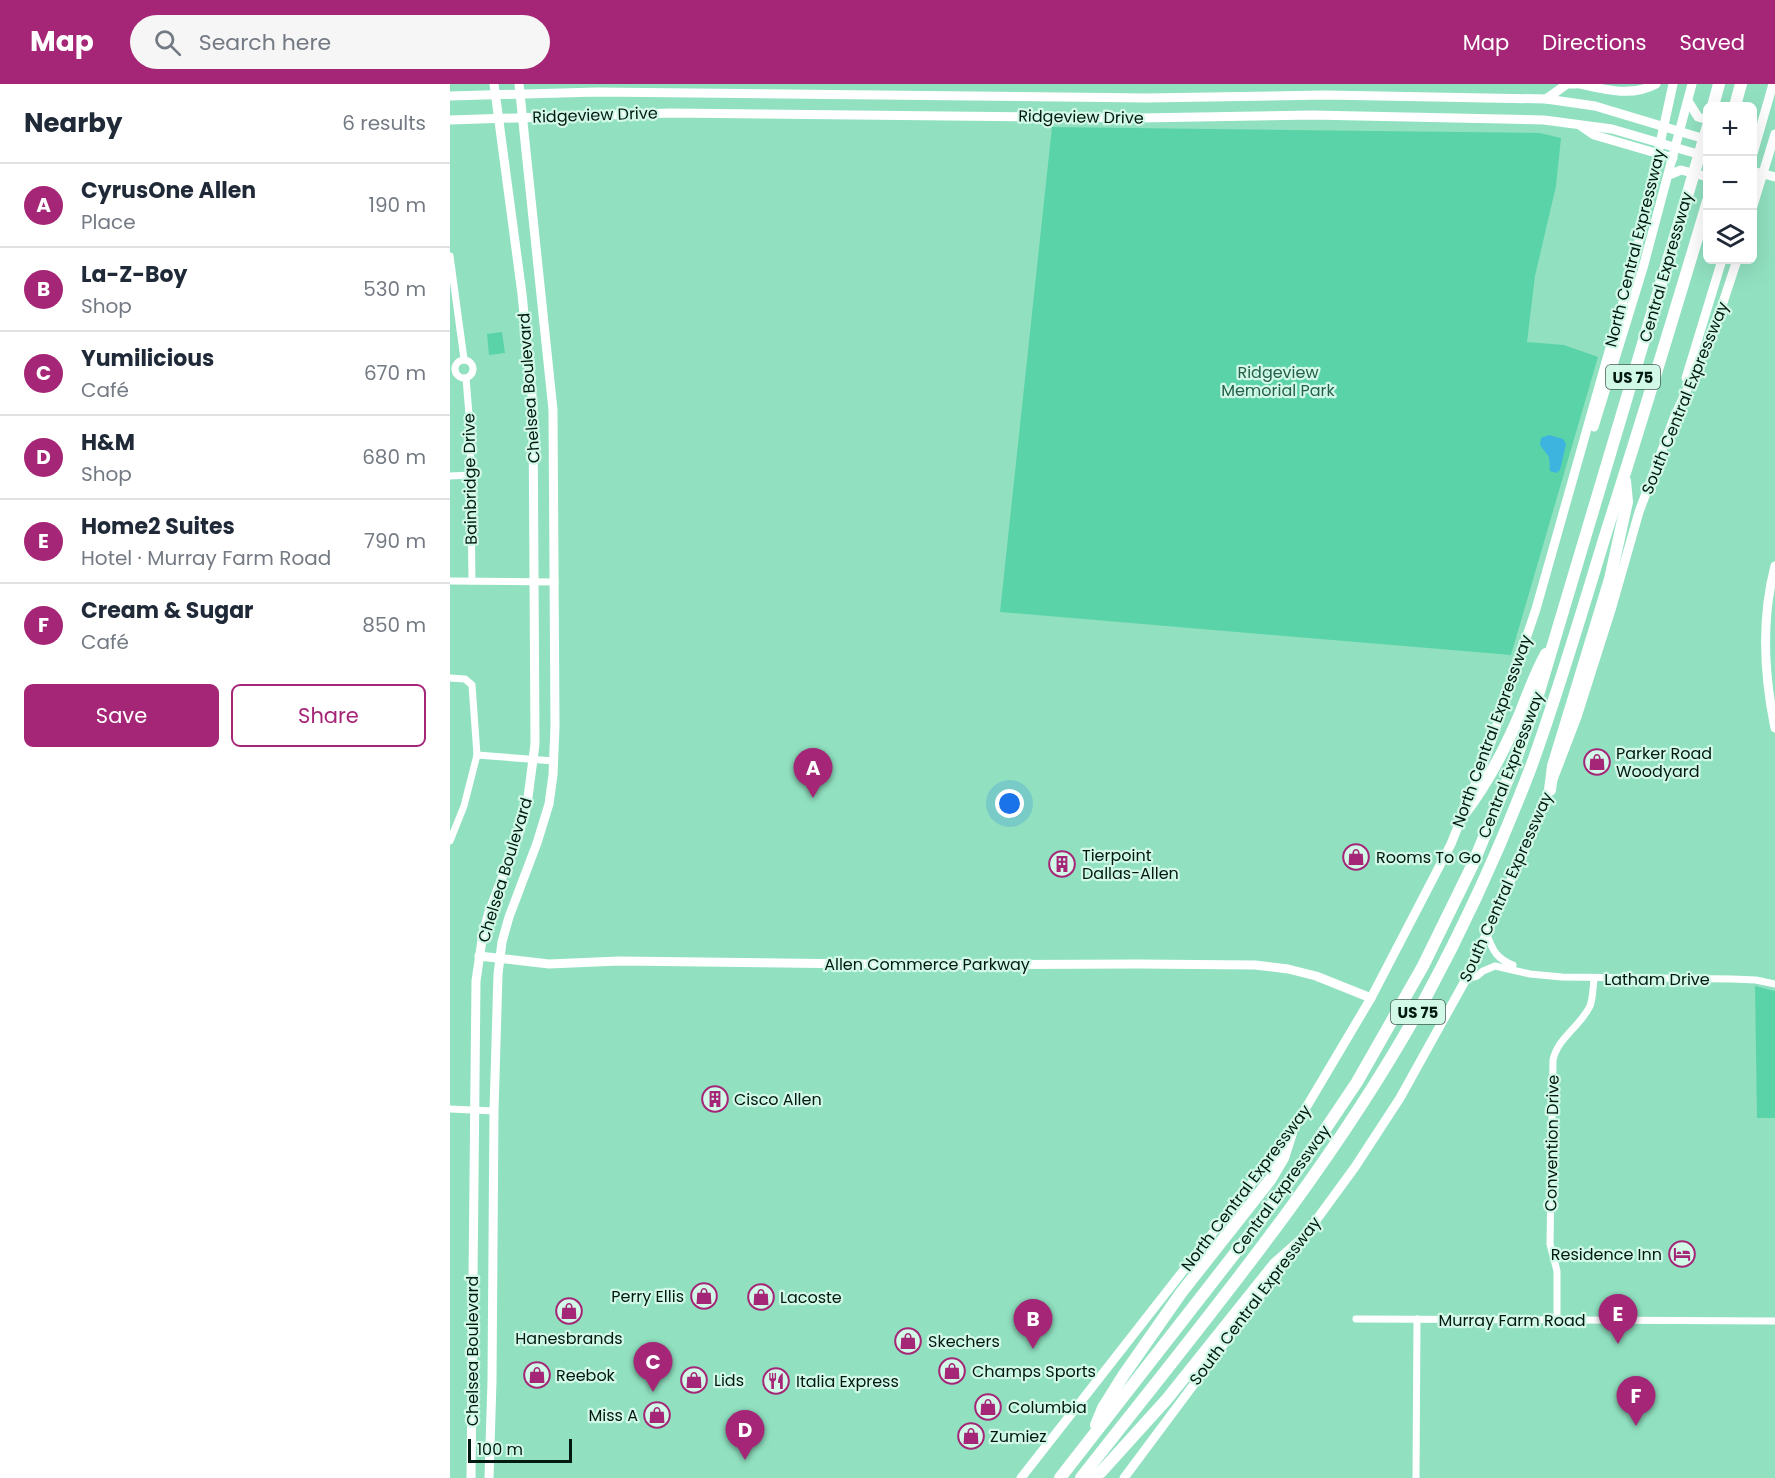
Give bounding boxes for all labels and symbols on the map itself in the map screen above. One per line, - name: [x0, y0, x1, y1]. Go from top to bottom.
- street label: Ridgeview Drive: [532, 101, 658, 129]
- street label: Ridgeview Drive: [1018, 104, 1144, 130]
- street label: North Central Expressway: [1601, 147, 1669, 349]
- street label: Central Expressway: [1635, 190, 1697, 344]
- street label: South Central Expressway: [1636, 298, 1734, 498]
- street label: Chelsea Boulevard: [512, 312, 546, 464]
- park label: Ridgeview Memorial Park: [1221, 361, 1336, 402]
- road number: US 75: [1606, 365, 1660, 389]
- street label: Bainbridge Drive: [457, 413, 483, 545]
- street label: North Central Expressway: [1448, 632, 1536, 830]
- street label: Central Expressway: [1474, 689, 1548, 841]
- place label: Parker Road Woodyard: [1616, 742, 1712, 783]
- shop icon: Parker Road Woodyard: [1582, 747, 1612, 777]
- pin: A: [794, 748, 832, 798]
- street label: South Central Expressway: [1454, 788, 1558, 986]
- your location: [995, 789, 1024, 818]
- street label: Chelsea Boulevard: [472, 795, 538, 945]
- shop icon: Rooms To Go: [1341, 842, 1371, 872]
- place label: Tierpoint Dallas-Allen: [1082, 844, 1179, 885]
- place label: Rooms To Go: [1376, 846, 1481, 869]
- building icon: Tierpoint Dallas-Allen: [1047, 849, 1077, 879]
- street label: Allen Commerce Parkway: [824, 953, 1030, 976]
- street label: Latham Drive: [1604, 968, 1710, 991]
- road number: US 75: [1391, 1000, 1445, 1024]
- street label: Convention Drive: [1539, 1074, 1565, 1211]
- building icon: Cisco Allen: [700, 1084, 730, 1114]
- place label: Cisco Allen: [734, 1088, 822, 1111]
- street label: North Central Expressway: [1177, 1101, 1315, 1275]
- street label: Central Expressway: [1228, 1121, 1334, 1259]
- street label: South Central Expressway: [1184, 1212, 1326, 1390]
- hotel icon: Residence Inn: [1667, 1239, 1697, 1269]
- place label: Residence Inn: [1551, 1243, 1662, 1266]
- street label: Chelsea Boulevard: [461, 1276, 484, 1426]
- shop icon: Perry Ellis: [689, 1281, 719, 1311]
- shop icon: Lacoste: [746, 1282, 776, 1312]
- place label: Perry Ellis: [611, 1285, 684, 1308]
- place label: Lacoste: [780, 1286, 842, 1309]
- pin: E: [1598, 1294, 1638, 1344]
- shop icon: Hanesbrands: [554, 1296, 584, 1326]
- pin: B: [1014, 1300, 1052, 1349]
- street label: Murray Farm Road: [1438, 1309, 1586, 1332]
- shop icon: Skechers: [893, 1326, 923, 1356]
- place label: Hanesbrands: [515, 1327, 623, 1350]
- place label: Skechers: [928, 1330, 1000, 1353]
- pin: C: [634, 1342, 672, 1392]
- shop icon: Champs Sports: [937, 1356, 967, 1386]
- shop icon: Reebok: [522, 1360, 552, 1390]
- place label: Champs Sports: [972, 1360, 1096, 1383]
- place label: Reebok: [556, 1364, 616, 1387]
- shop icon: Lids: [679, 1365, 709, 1395]
- restaurant icon: Italia Express: [761, 1366, 791, 1396]
- place label: Lids: [714, 1369, 744, 1392]
- place label: Italia Express: [796, 1370, 899, 1393]
- pin: F: [1616, 1376, 1656, 1426]
- shop icon: Columbia: [973, 1392, 1003, 1422]
- place label: Columbia: [1008, 1396, 1087, 1419]
- shop icon: Miss A: [642, 1400, 672, 1430]
- place label: Miss A: [589, 1404, 638, 1427]
- pin: D: [726, 1410, 764, 1460]
- shop icon: Zumiez: [956, 1421, 986, 1451]
- place label: Zumiez: [990, 1425, 1047, 1448]
- scale bar: [468, 1436, 572, 1464]

